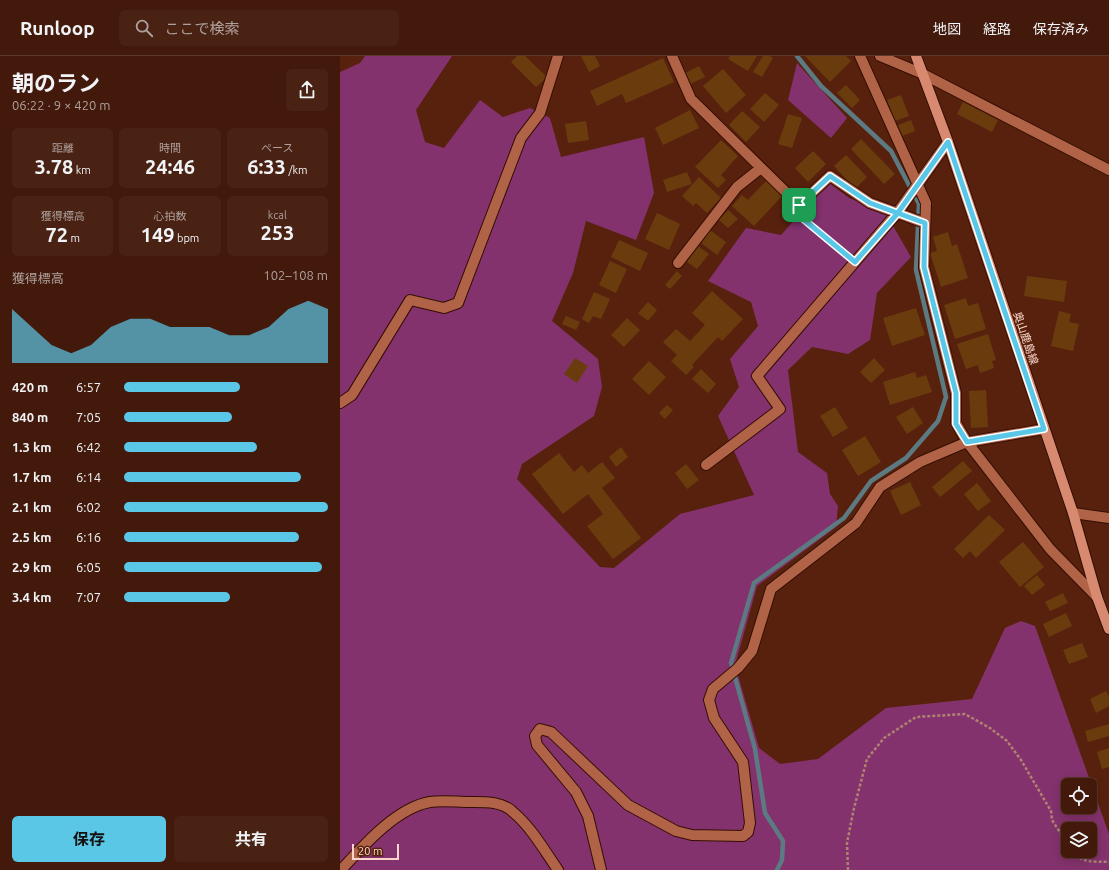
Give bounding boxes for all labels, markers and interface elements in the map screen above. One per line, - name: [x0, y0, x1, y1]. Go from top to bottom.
- search box: [119, 10, 399, 46]
- text: Runloop: [20, 17, 95, 39]
- icon: search: [133, 17, 155, 39]
- text: ここで検索: [165, 20, 240, 37]
- text: 地図: [933, 21, 961, 37]
- text: 経路: [983, 21, 1011, 37]
- text: 保存済み: [1033, 21, 1089, 37]
- button: share: [286, 69, 328, 111]
- text: 朝のラン: [12, 70, 100, 95]
- text: 06:22 · 9 × 420 m: [12, 98, 111, 112]
- text: 距離: [52, 142, 74, 154]
- text: 時間: [159, 142, 181, 154]
- text: ペース: [261, 142, 294, 154]
- text: 3.78: [34, 155, 73, 178]
- text: 24:46: [145, 155, 195, 178]
- text: 6:33: [247, 155, 286, 178]
- text: km: [73, 164, 91, 176]
- text: /km: [286, 164, 308, 176]
- pin: [782, 188, 816, 222]
- icon: arrive: [788, 194, 810, 216]
- text: kcal: [268, 209, 287, 221]
- text: 獲得標高: [41, 210, 85, 222]
- text: 心拍数: [153, 210, 186, 222]
- text: 253: [260, 221, 294, 244]
- text: 72: [45, 223, 68, 246]
- text: 149: [141, 223, 174, 246]
- text: m: [68, 232, 80, 244]
- text: bpm: [174, 232, 199, 244]
- text: 102–108 m: [263, 268, 328, 282]
- text: 獲得標高: [12, 271, 64, 285]
- street label: 奥山鹿島線: [1011, 310, 1041, 366]
- text: 420 m: [12, 380, 48, 394]
- text: 6:57: [76, 380, 101, 394]
- text: 840 m: [12, 410, 48, 424]
- text: 7:05: [76, 410, 101, 424]
- text: 1.3 km: [12, 440, 51, 454]
- text: 6:42: [76, 440, 101, 454]
- text: 1.7 km: [12, 470, 51, 484]
- text: 6:14: [76, 470, 101, 484]
- text: 2.1 km: [12, 500, 51, 514]
- text: 6:02: [76, 500, 101, 514]
- text: 2.5 km: [12, 530, 51, 544]
- text: 6:16: [76, 530, 101, 544]
- text: 2.9 km: [12, 560, 51, 574]
- text: 6:05: [76, 560, 101, 574]
- text: 3.4 km: [12, 590, 51, 604]
- text: 7:07: [76, 590, 101, 604]
- map controls: [1061, 778, 1097, 858]
- button: locate: [1061, 778, 1097, 814]
- button: 保存: [12, 816, 166, 862]
- button: 共有: [174, 816, 328, 862]
- button: layers: [1061, 822, 1097, 858]
- scale bar: [352, 842, 399, 861]
- text: 20 m: [358, 845, 382, 857]

